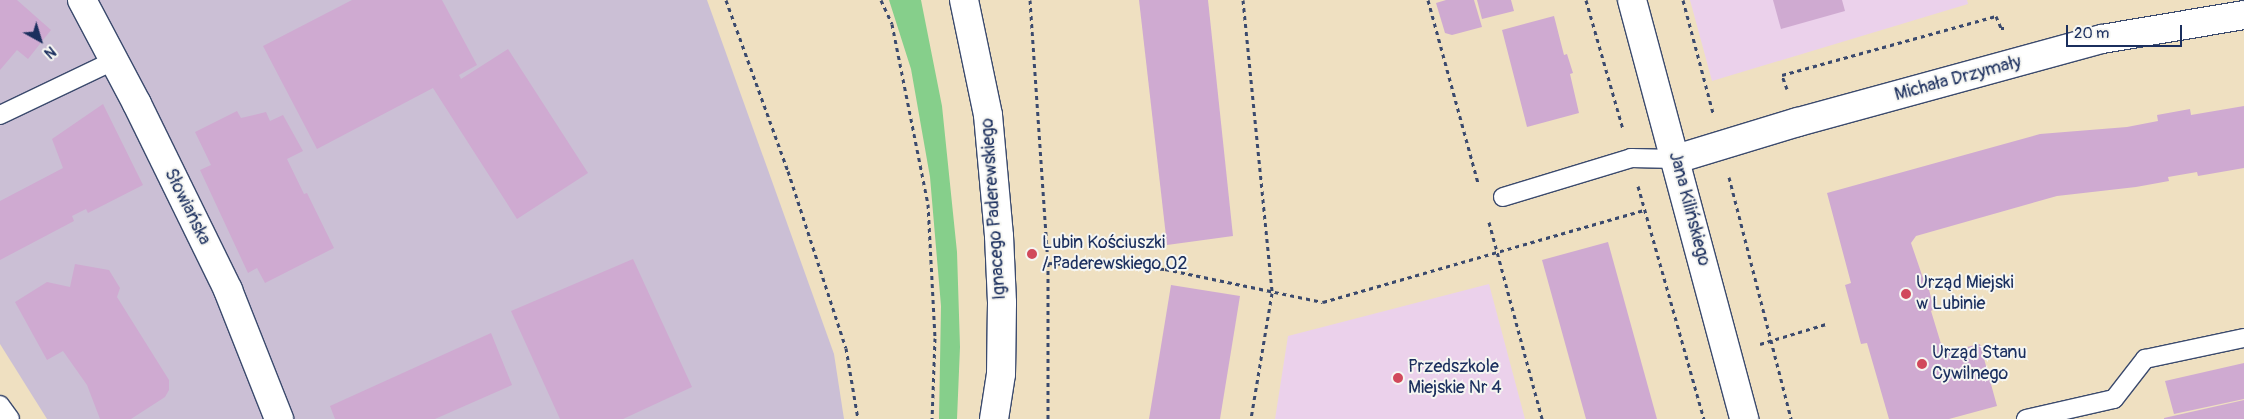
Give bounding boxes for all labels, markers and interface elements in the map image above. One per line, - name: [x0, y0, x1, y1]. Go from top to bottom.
- north arrow: [15, 15, 65, 65]
- scale bar: [2069, 15, 2185, 47]
- text: 20 m: [2074, 24, 2109, 43]
- text: N: [41, 42, 59, 62]
- street label: Michała Drzymały: [1892, 52, 2024, 106]
- street label: Ignacego Paderewskiego: [977, 117, 1011, 301]
- street label: Jana Kilińskiego: [1663, 150, 1715, 268]
- street label: Słowiańska: [159, 165, 215, 249]
- place label: Lubin Kościuszki / Paderewskiego 02: [1042, 233, 1188, 276]
- marker: Lubin Kościuszki / Paderewskiego 02: [1026, 248, 1038, 260]
- place label: Urząd Miejski w Lubinie: [1916, 273, 2014, 316]
- marker: Urząd Miejski w Lubinie: [1900, 288, 1912, 300]
- place label: Urząd Stanu Cywilnego: [1932, 343, 2027, 386]
- place label: Przedszkole Miejskie Nr 4: [1408, 357, 1502, 399]
- marker: Urząd Stanu Cywilnego: [1916, 358, 1928, 370]
- marker: Przedszkole Miejskie Nr 4: [1392, 372, 1404, 384]

